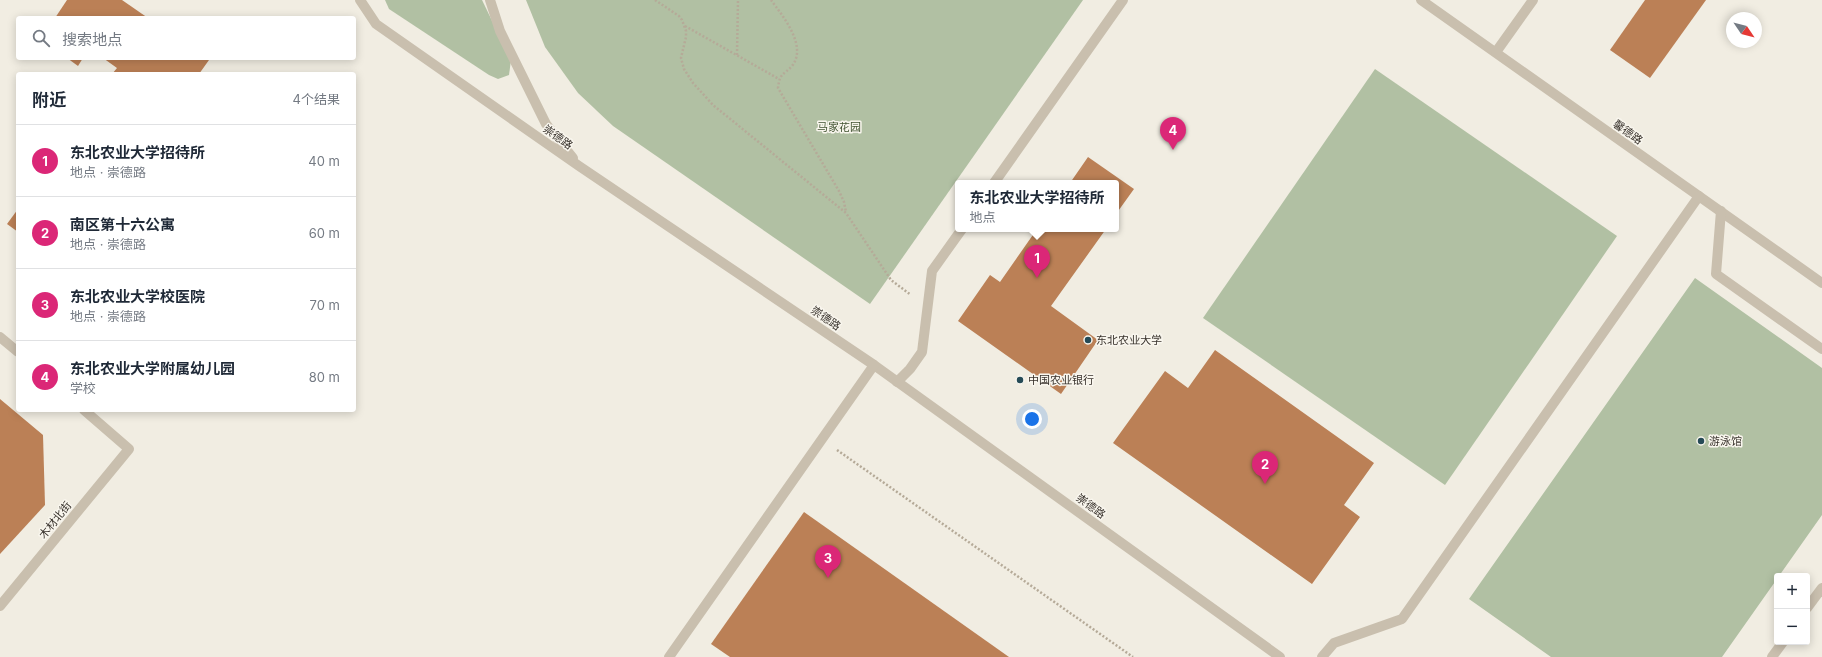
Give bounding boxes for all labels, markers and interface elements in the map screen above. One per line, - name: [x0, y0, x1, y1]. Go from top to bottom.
- north arrow: [1726, 12, 1762, 48]
- search box: [16, 16, 356, 60]
- icon: search: [30, 27, 52, 49]
- text: 搜索地点: [62, 30, 122, 49]
- text: 附近: [32, 90, 66, 110]
- text: 4个结果: [293, 91, 340, 107]
- pin: 4: [1160, 117, 1186, 150]
- street label: 馨德路: [1610, 117, 1646, 147]
- park label: 马家花园: [817, 120, 861, 134]
- street label: 崇德路: [540, 122, 576, 152]
- text: 东北农业大学招待所: [70, 143, 205, 162]
- text: 1: [42, 153, 48, 169]
- text: 40 m: [308, 153, 340, 169]
- text: 地点 · 崇德路: [70, 164, 146, 180]
- popup: [955, 180, 1119, 232]
- text: 东北农业大学招待所: [969, 188, 1105, 207]
- text: 地点: [969, 209, 996, 225]
- text: 南区第十六公寓: [70, 215, 175, 234]
- text: 2: [41, 225, 49, 241]
- text: 60 m: [309, 225, 340, 241]
- text: 地点 · 崇德路: [70, 236, 146, 252]
- pin: 1: [1024, 245, 1050, 278]
- text: 东北农业大学校医院: [70, 287, 205, 306]
- text: 3: [41, 297, 49, 313]
- text: 70 m: [310, 297, 340, 313]
- street label: 崇德路: [808, 303, 844, 333]
- text: 地点 · 崇德路: [70, 308, 146, 324]
- place label: 东北农业大学: [1096, 333, 1162, 347]
- marker: 东北农业大学: [1083, 335, 1093, 345]
- text: 东北农业大学附属幼儿园: [70, 359, 235, 378]
- text: 4: [41, 369, 49, 385]
- text: 80 m: [309, 369, 340, 385]
- place label: 中国农业银行: [1028, 373, 1094, 387]
- marker: 中国农业银行: [1015, 375, 1025, 385]
- text: 学校: [70, 380, 96, 396]
- your location: [1022, 409, 1042, 429]
- place label: 游泳馆: [1709, 434, 1742, 448]
- marker: 游泳馆: [1696, 436, 1706, 446]
- pin: 2: [1252, 451, 1278, 484]
- street label: 崇德路: [1074, 491, 1108, 521]
- street label: 木材北街: [36, 498, 74, 542]
- pin: 3: [815, 545, 841, 578]
- map controls: [1774, 573, 1810, 645]
- button: +: [1774, 573, 1810, 609]
- button: −: [1774, 609, 1810, 645]

